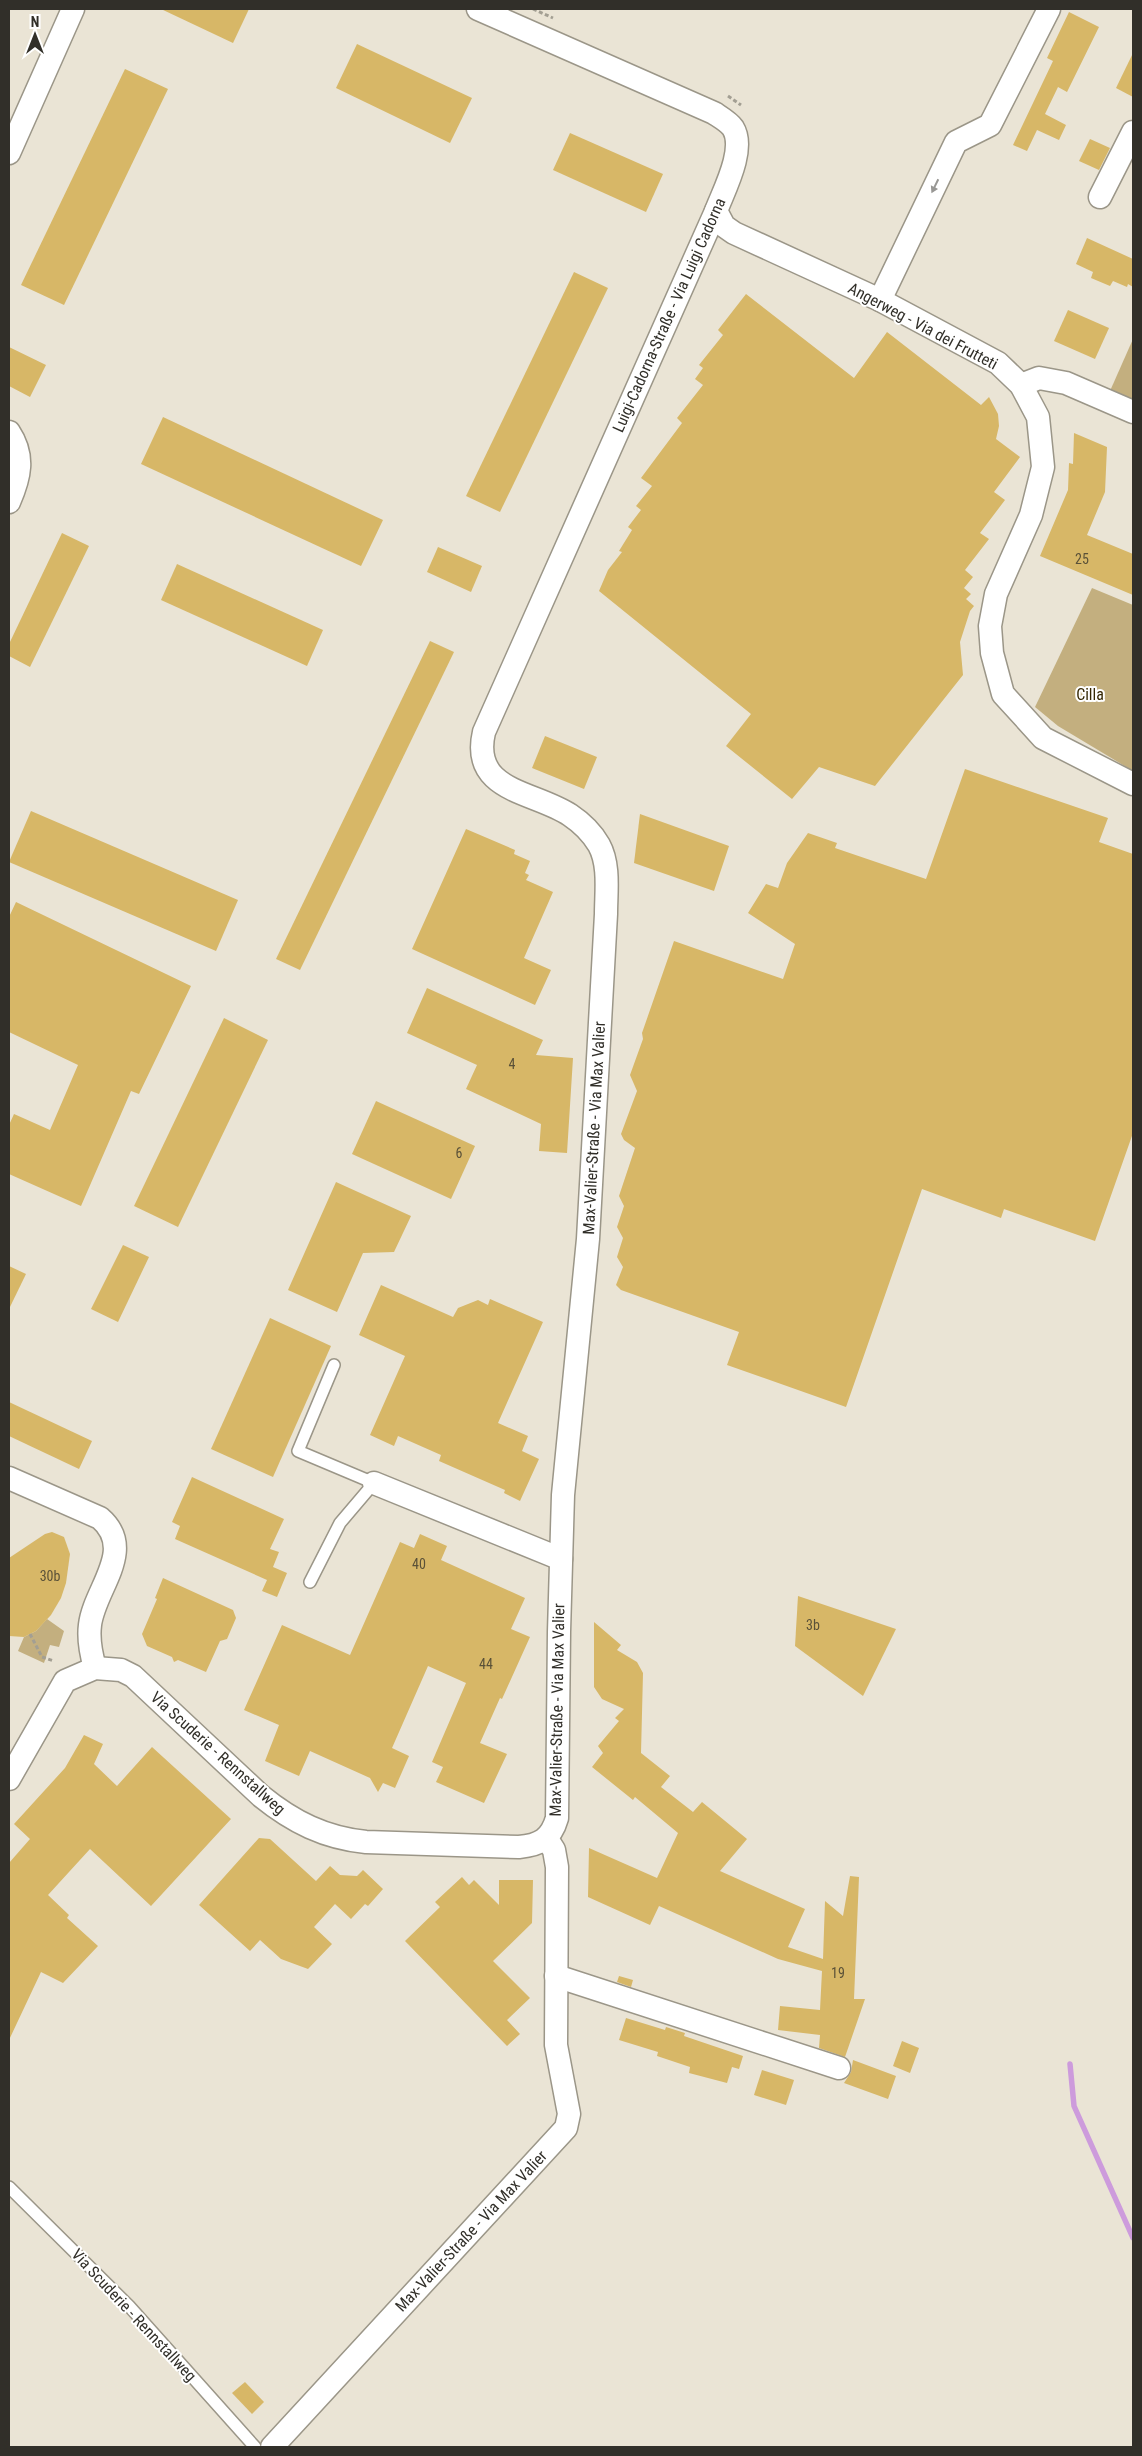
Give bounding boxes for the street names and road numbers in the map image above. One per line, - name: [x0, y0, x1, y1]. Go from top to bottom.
- street label: Luigi-Cadorna-Straße - Via Luigi Cadorna: [609, 195, 729, 435]
- street label: Angerweg - Via dei Frutteti: [845, 278, 1001, 374]
- street label: Max-Valier-Straße - Via Max Valier: [579, 1021, 609, 1235]
- street label: Max-Valier-Straße - Via Max Valier: [546, 1603, 568, 1817]
- street label: Via Scuderie - Rennstallweg: [147, 1688, 289, 1818]
- street label: Max-Valier-Straße - Via Max Valier: [391, 2146, 551, 2316]
- street label: Via Scuderie - Rennstallweg: [68, 2245, 200, 2385]

